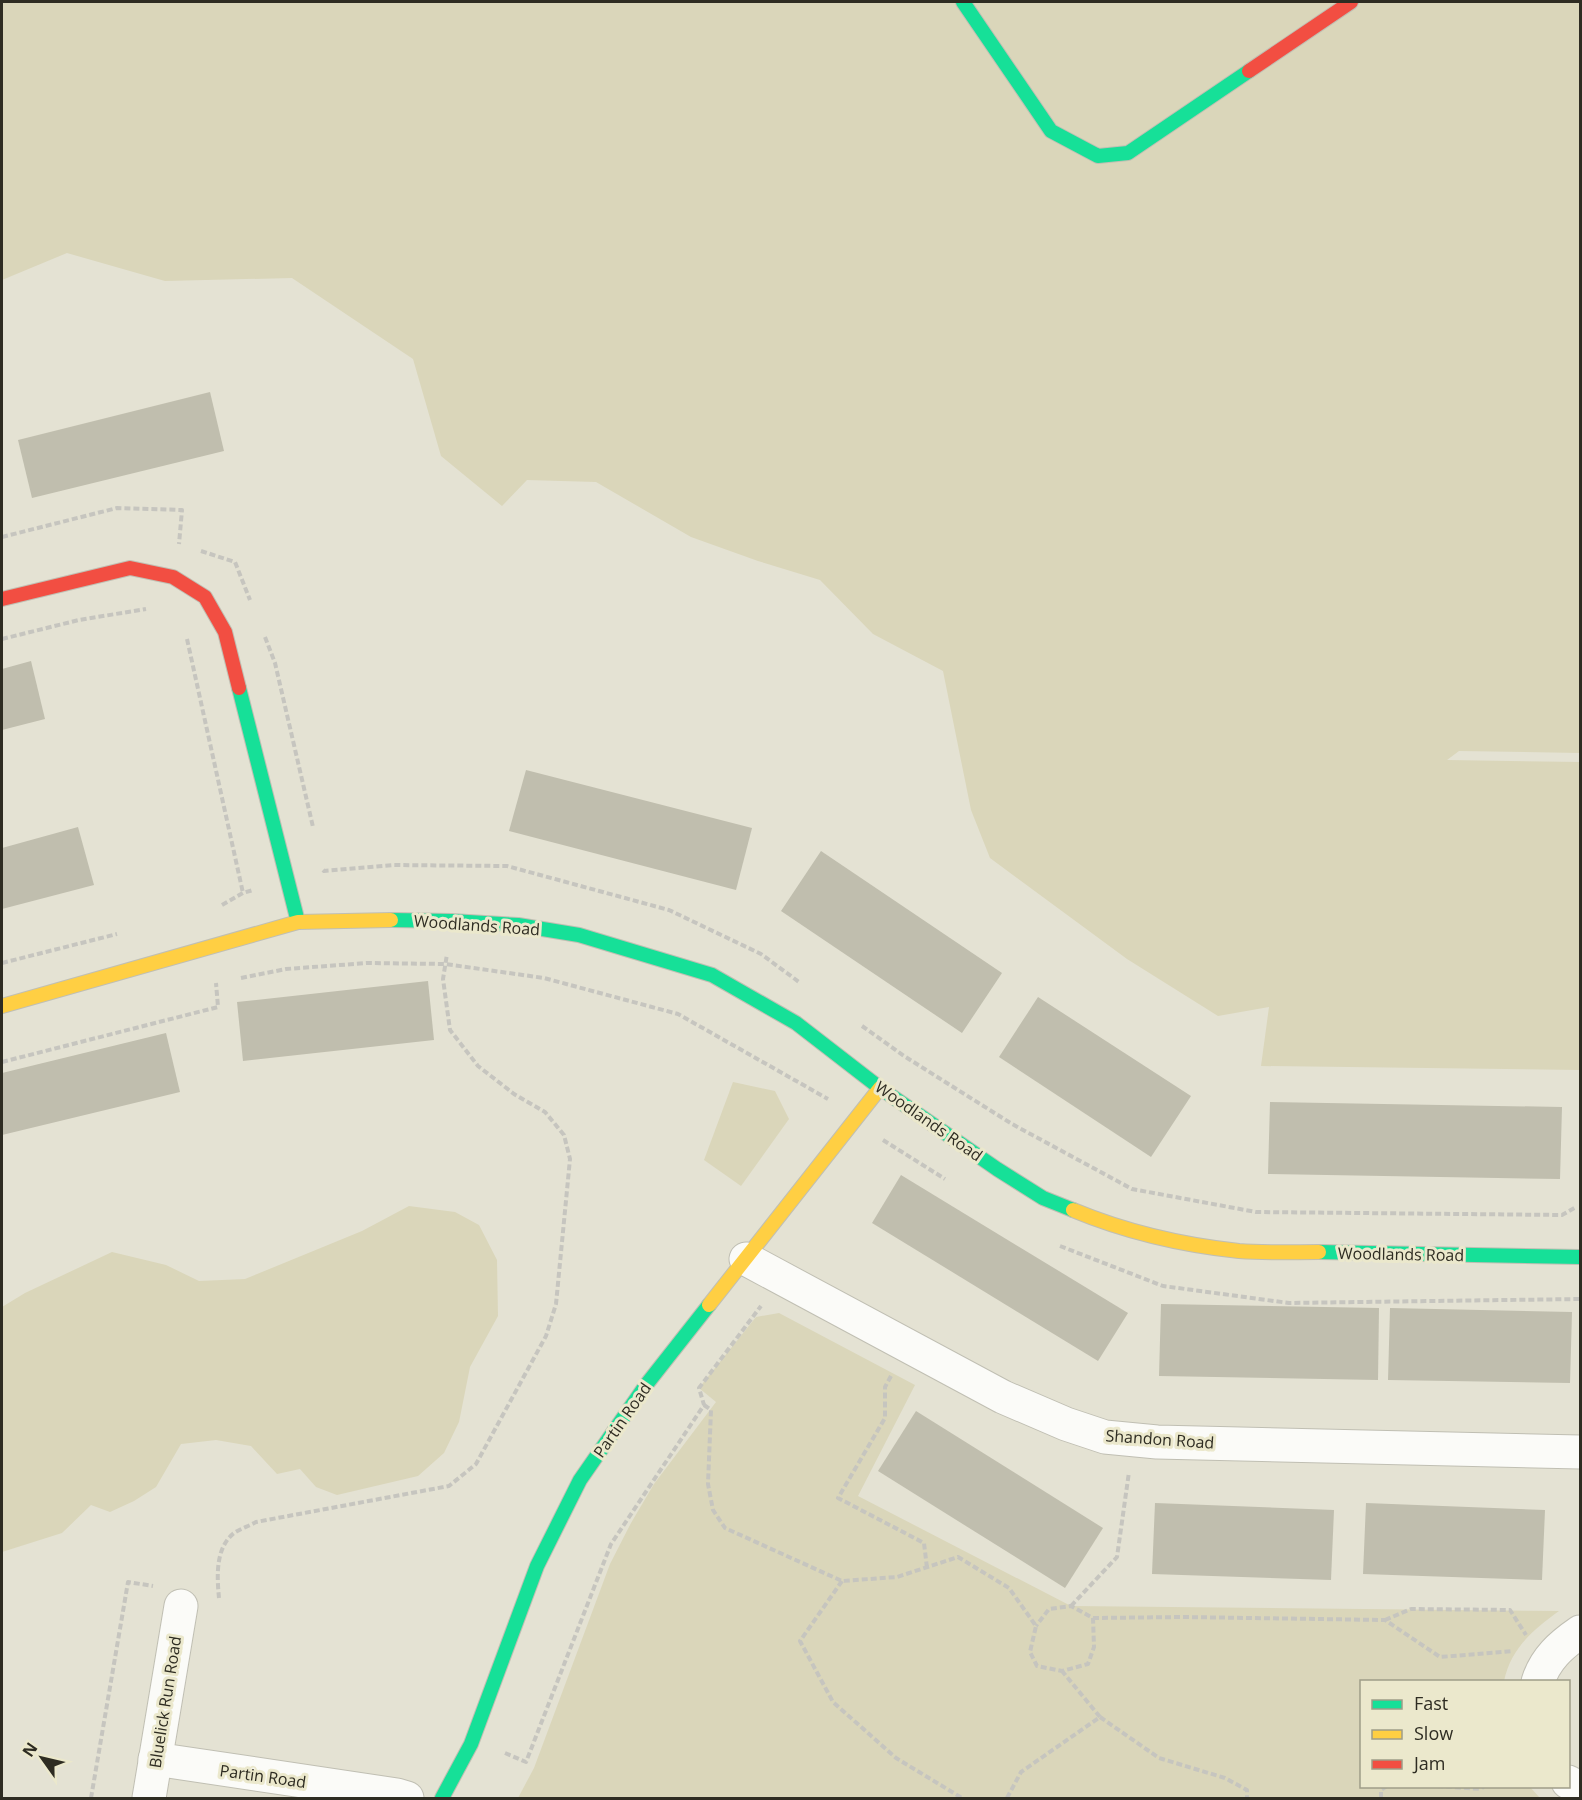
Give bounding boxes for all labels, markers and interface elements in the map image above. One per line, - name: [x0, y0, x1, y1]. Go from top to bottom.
- street label: Woodlands Road: [413, 910, 541, 940]
- street label: Woodlands Road: [871, 1076, 987, 1166]
- street label: Woodlands Road: [1338, 1242, 1464, 1266]
- street label: Partin Road: [588, 1378, 656, 1462]
- street label: Shandon Road: [1105, 1424, 1215, 1454]
- street label: Bluelick Run Road: [144, 1634, 186, 1770]
- legend: [1360, 1680, 1570, 1788]
- text: Fast: [1414, 1691, 1448, 1715]
- text: Slow: [1414, 1721, 1453, 1745]
- north arrow: [12, 1728, 72, 1788]
- text: N: [17, 1738, 42, 1761]
- text: Jam: [1412, 1751, 1446, 1775]
- street label: Partin Road: [218, 1759, 308, 1793]

